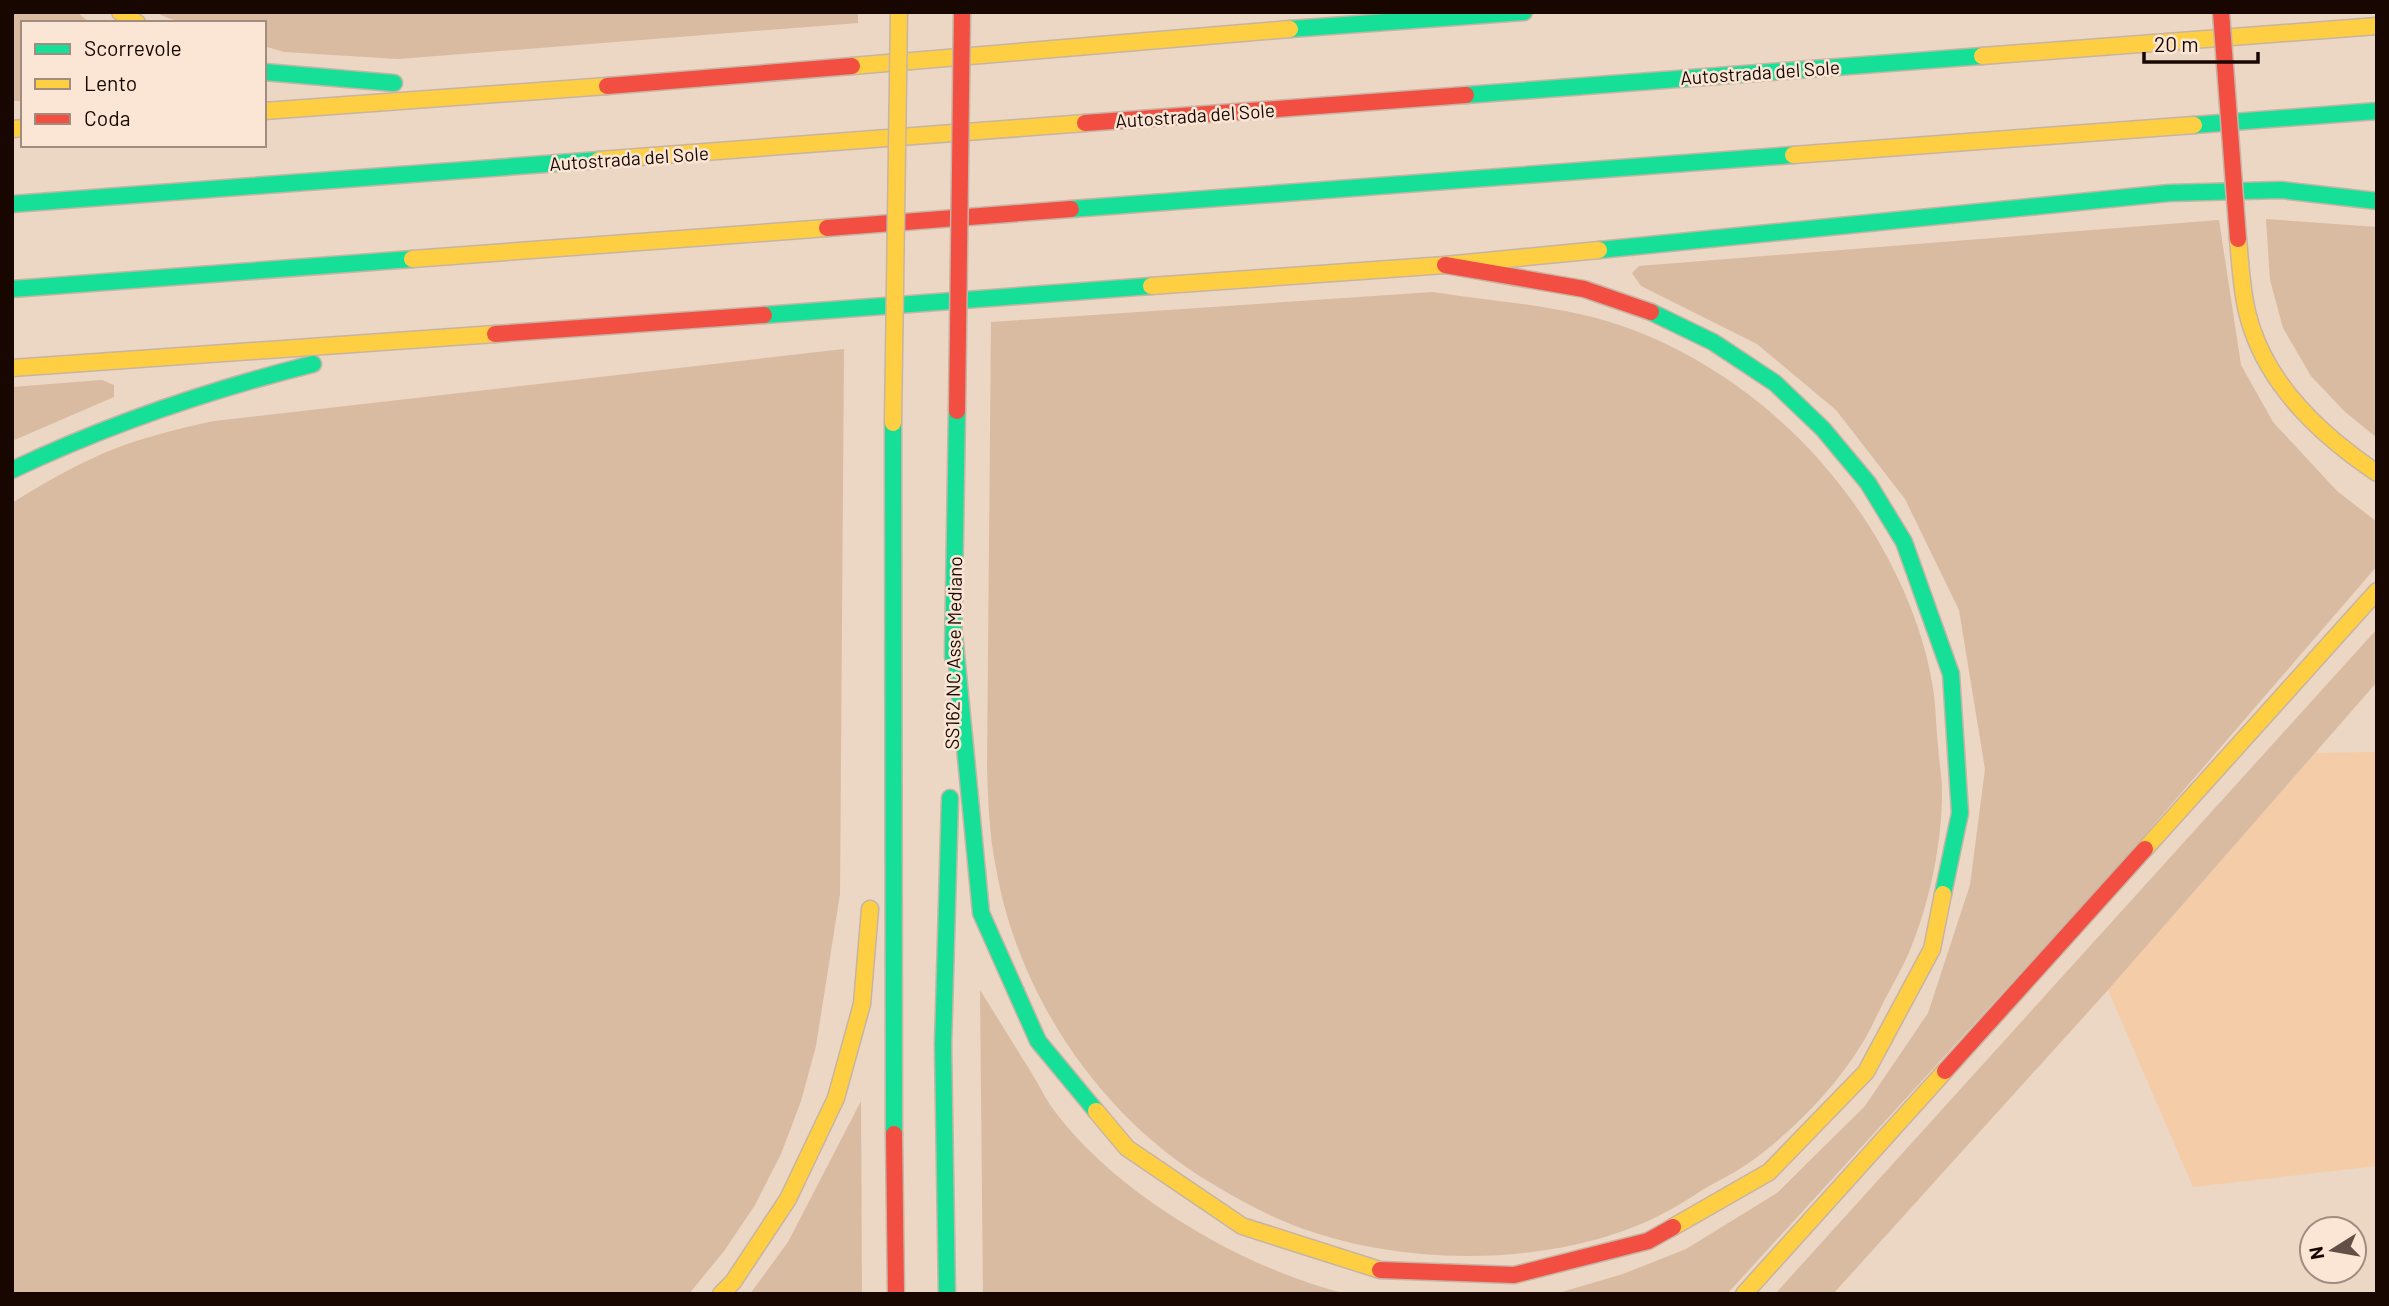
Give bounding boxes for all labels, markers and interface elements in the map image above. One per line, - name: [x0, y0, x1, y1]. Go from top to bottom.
- legend: [21, 21, 266, 147]
- scale bar: [2144, 21, 2258, 65]
- text: 20 m: [2154, 31, 2199, 56]
- text: Scorrevole: [84, 35, 182, 60]
- street label: Autostrada del Sole: [1679, 55, 1841, 89]
- text: Lento: [84, 70, 137, 95]
- street label: Autostrada del Sole: [1114, 98, 1276, 132]
- text: Coda: [84, 105, 130, 130]
- street label: Autostrada del Sole: [548, 141, 710, 175]
- street label: SS162 NC Asse Mediano: [940, 556, 966, 750]
- north arrow: [2298, 1215, 2368, 1285]
- text: N: [2303, 1245, 2328, 1262]

